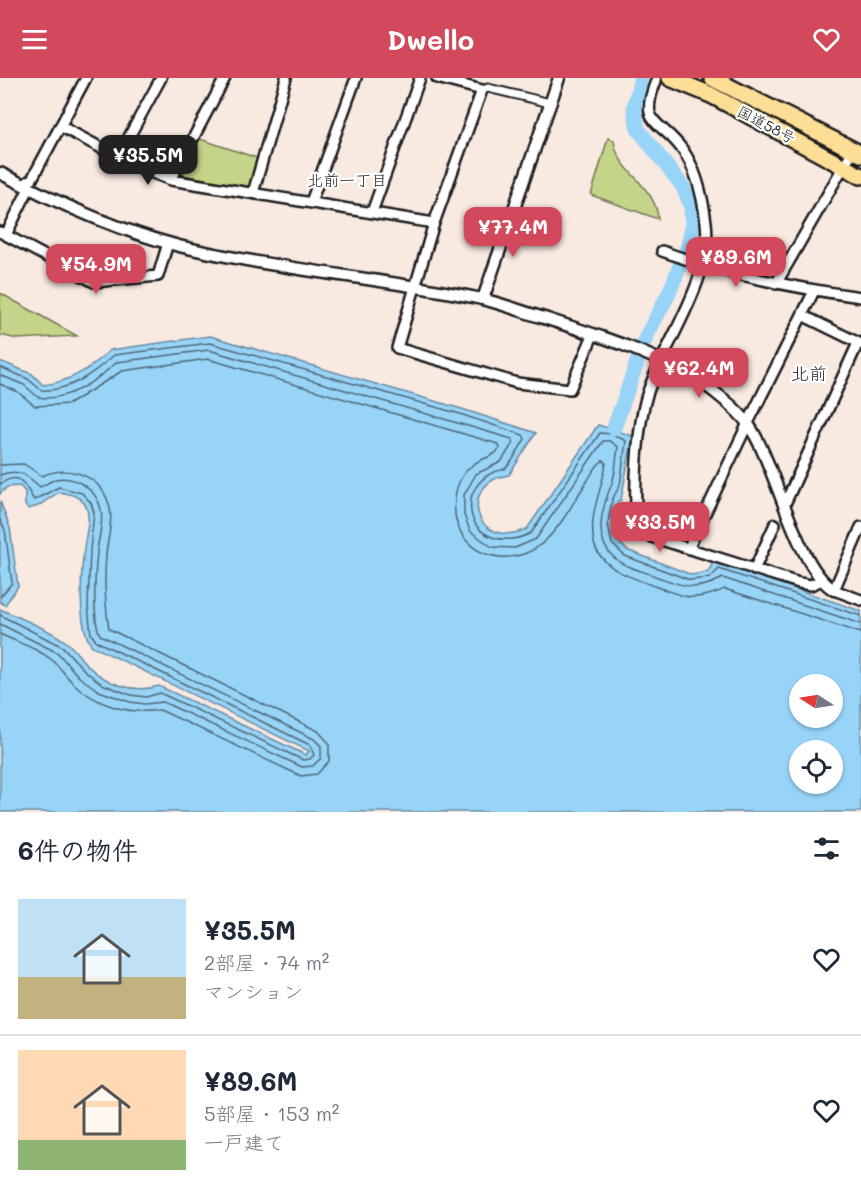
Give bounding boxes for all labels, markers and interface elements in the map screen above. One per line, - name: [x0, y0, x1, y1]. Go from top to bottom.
- text: Dwello: [387, 22, 474, 57]
- icon: menu: [18, 23, 51, 56]
- icon: heart: [810, 23, 843, 56]
- street label: 国道58号: [734, 101, 799, 148]
- pin: ¥35.5M: [99, 135, 197, 186]
- text: ¥35.5M: [113, 141, 183, 167]
- district label: 北前一丁目: [307, 169, 387, 190]
- pin: ¥77.4M: [464, 207, 562, 258]
- text: ¥77.4M: [478, 213, 548, 239]
- pin: ¥89.6M: [687, 237, 785, 288]
- text: ¥89.6M: [700, 243, 772, 269]
- pin: ¥54.9M: [47, 244, 145, 295]
- text: ¥54.9M: [60, 250, 132, 276]
- pin: ¥62.4M: [650, 348, 748, 399]
- text: ¥62.4M: [663, 354, 735, 380]
- district label: 北前: [791, 361, 827, 385]
- pin: ¥33.5M: [611, 502, 709, 553]
- text: ¥33.5M: [624, 508, 696, 534]
- north arrow: [789, 674, 843, 728]
- map controls: [789, 674, 843, 794]
- button: locate: [789, 740, 843, 794]
- icon: filters: [810, 832, 843, 865]
- text: 6件の物件: [18, 833, 138, 867]
- text: ¥35.5M: [204, 913, 296, 947]
- icon: home: [66, 923, 138, 995]
- icon: heart: [810, 943, 843, 976]
- text: 2部屋 · 74 m²: [204, 949, 329, 975]
- text: マンション: [204, 978, 303, 1004]
- text: ¥89.6M: [204, 1064, 298, 1098]
- icon: home: [66, 1074, 138, 1146]
- icon: heart: [810, 1094, 843, 1127]
- text: 5部屋 · 153 m²: [204, 1100, 339, 1126]
- text: 一戸建て: [204, 1129, 284, 1155]

